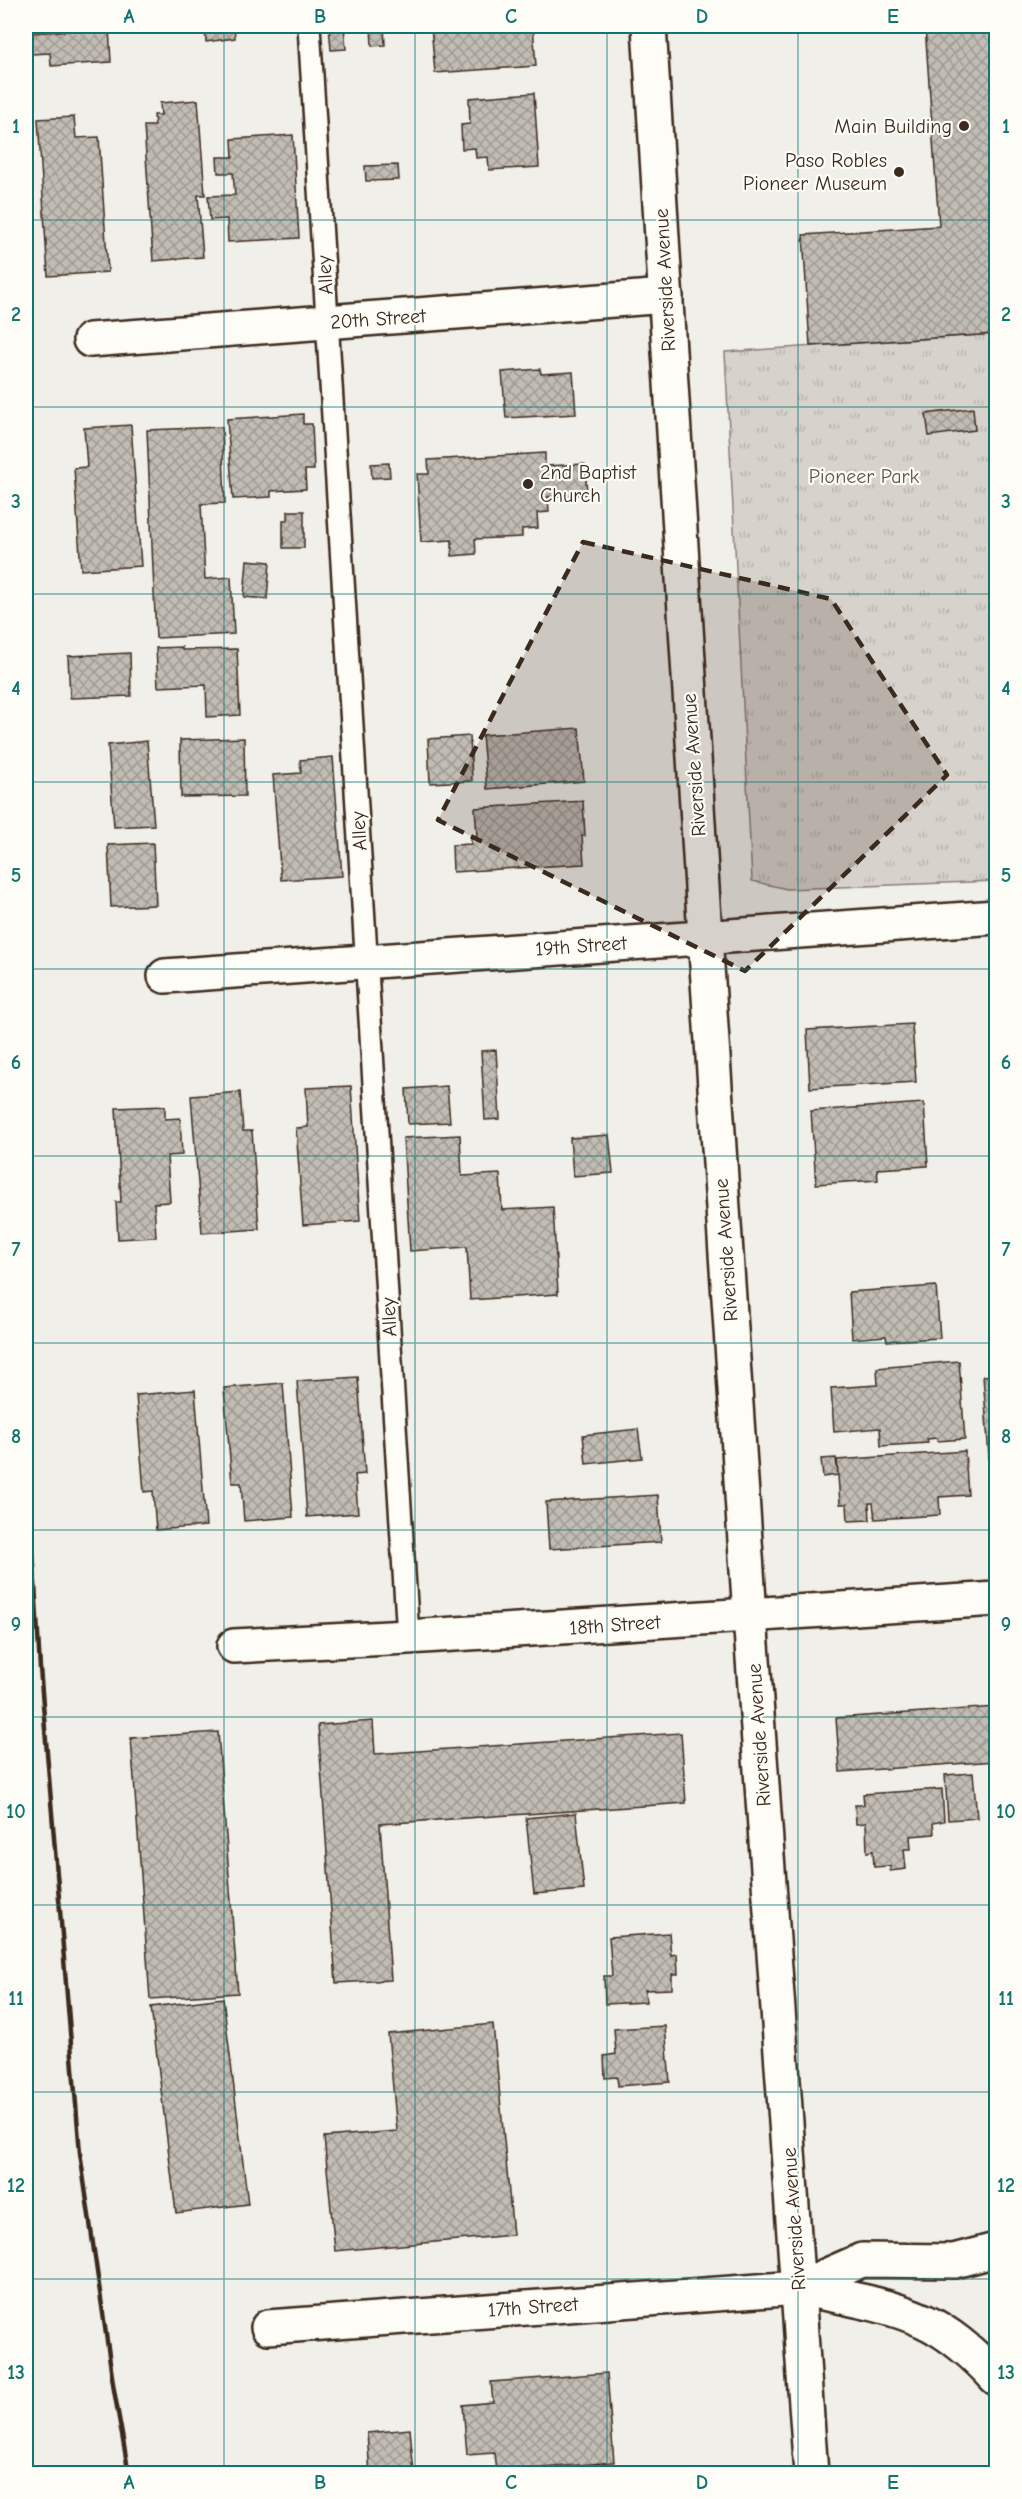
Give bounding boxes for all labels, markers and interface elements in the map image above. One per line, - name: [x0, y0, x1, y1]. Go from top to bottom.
- text: A: [123, 5, 135, 28]
- text: B: [314, 5, 326, 28]
- text: C: [505, 5, 517, 28]
- text: D: [696, 5, 708, 28]
- text: E: [887, 5, 899, 28]
- text: 1: [12, 115, 20, 138]
- place label: Main Building: [834, 115, 952, 138]
- text: 1: [1002, 115, 1010, 138]
- marker: Main Building: [957, 119, 971, 133]
- place label: Paso Robles Pioneer Museum: [743, 149, 887, 195]
- marker: Paso Robles Pioneer Museum: [892, 165, 906, 179]
- street label: Riverside Avenue: [650, 208, 680, 352]
- street label: Alley: [312, 255, 338, 295]
- text: 2: [11, 303, 21, 326]
- text: 2: [1001, 303, 1011, 326]
- street label: 20th Street: [329, 304, 428, 334]
- place label: 2nd Baptist Church: [540, 461, 638, 507]
- park label: Pioneer Park: [809, 465, 919, 488]
- marker: 2nd Baptist Church: [521, 477, 535, 491]
- text: 3: [11, 490, 21, 513]
- text: 3: [1001, 490, 1011, 513]
- text: 4: [11, 677, 21, 700]
- text: 4: [1001, 677, 1011, 700]
- street label: Riverside Avenue: [678, 693, 710, 837]
- street label: Alley: [346, 811, 372, 851]
- text: 5: [11, 864, 21, 887]
- text: 5: [1001, 864, 1011, 887]
- street label: 19th Street: [534, 931, 629, 961]
- text: 6: [11, 1051, 21, 1074]
- text: 6: [1001, 1051, 1011, 1074]
- street label: Riverside Avenue: [710, 1178, 742, 1322]
- text: 7: [12, 1238, 21, 1261]
- text: 7: [1002, 1238, 1011, 1261]
- street label: Alley: [376, 1297, 402, 1337]
- text: 8: [11, 1425, 21, 1448]
- text: 8: [1001, 1425, 1011, 1448]
- street label: 18th Street: [569, 1610, 663, 1640]
- text: 9: [11, 1613, 21, 1636]
- text: 9: [1001, 1613, 1011, 1636]
- street label: Riverside Avenue: [743, 1663, 775, 1807]
- text: 10: [6, 1800, 26, 1823]
- text: 10: [996, 1800, 1016, 1823]
- text: 11: [8, 1987, 24, 2010]
- text: 11: [998, 1987, 1014, 2010]
- street label: Riverside Avenue: [778, 2147, 810, 2291]
- text: 12: [7, 2174, 25, 2197]
- text: 12: [997, 2174, 1015, 2197]
- street label: 17th Street: [487, 2292, 580, 2322]
- text: 13: [7, 2361, 25, 2384]
- text: 13: [997, 2361, 1015, 2384]
- text: A: [123, 2471, 135, 2494]
- text: B: [314, 2471, 326, 2494]
- text: C: [505, 2471, 517, 2494]
- text: D: [696, 2471, 708, 2494]
- text: E: [887, 2471, 899, 2494]

